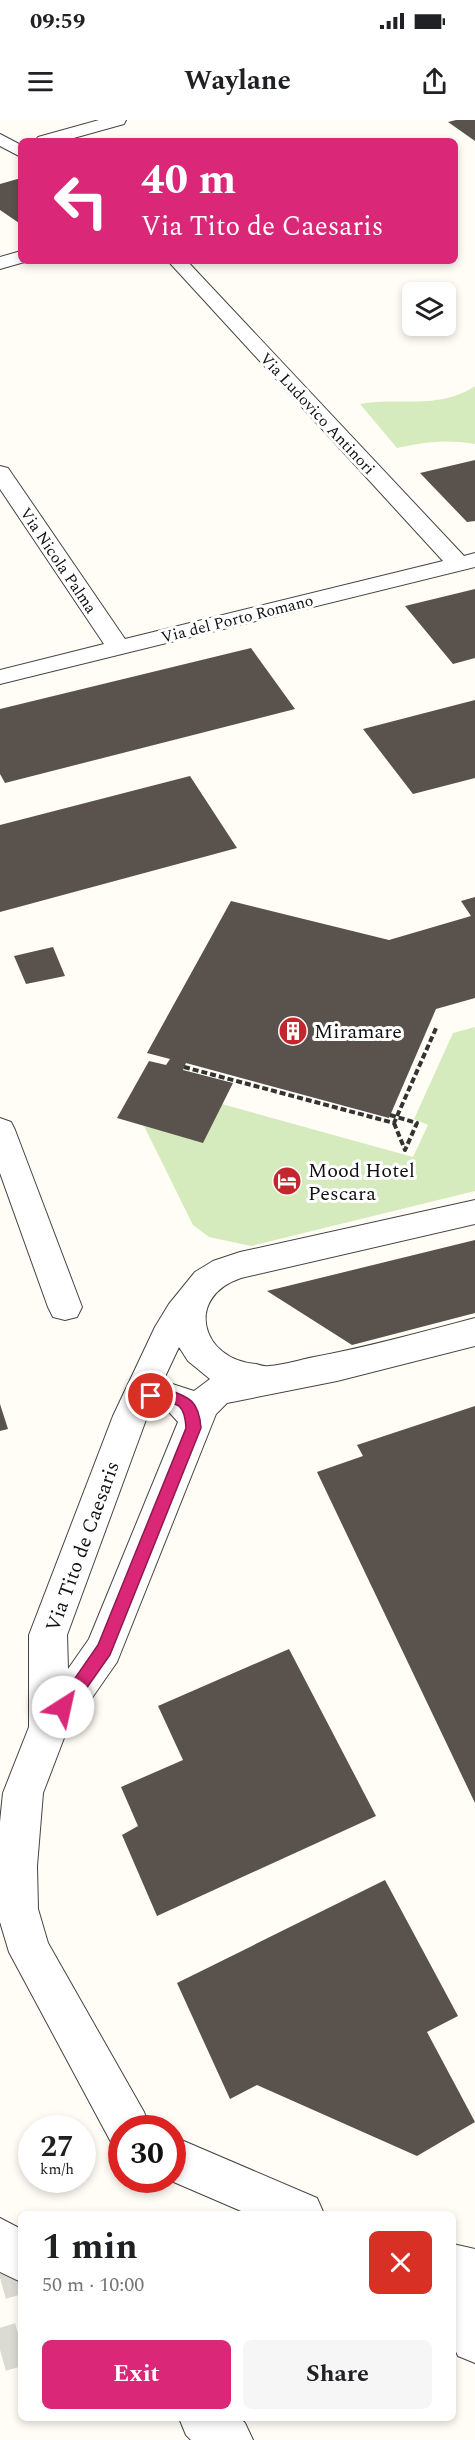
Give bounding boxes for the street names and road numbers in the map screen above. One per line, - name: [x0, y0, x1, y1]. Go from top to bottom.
- street label: Via Ludovico Antinori: [254, 347, 380, 480]
- street label: Via Nicola Palma: [14, 503, 103, 618]
- street label: Via del Porto Romano: [159, 588, 316, 649]
- street label: Via Tito de Caesaris: [38, 1457, 128, 1636]

